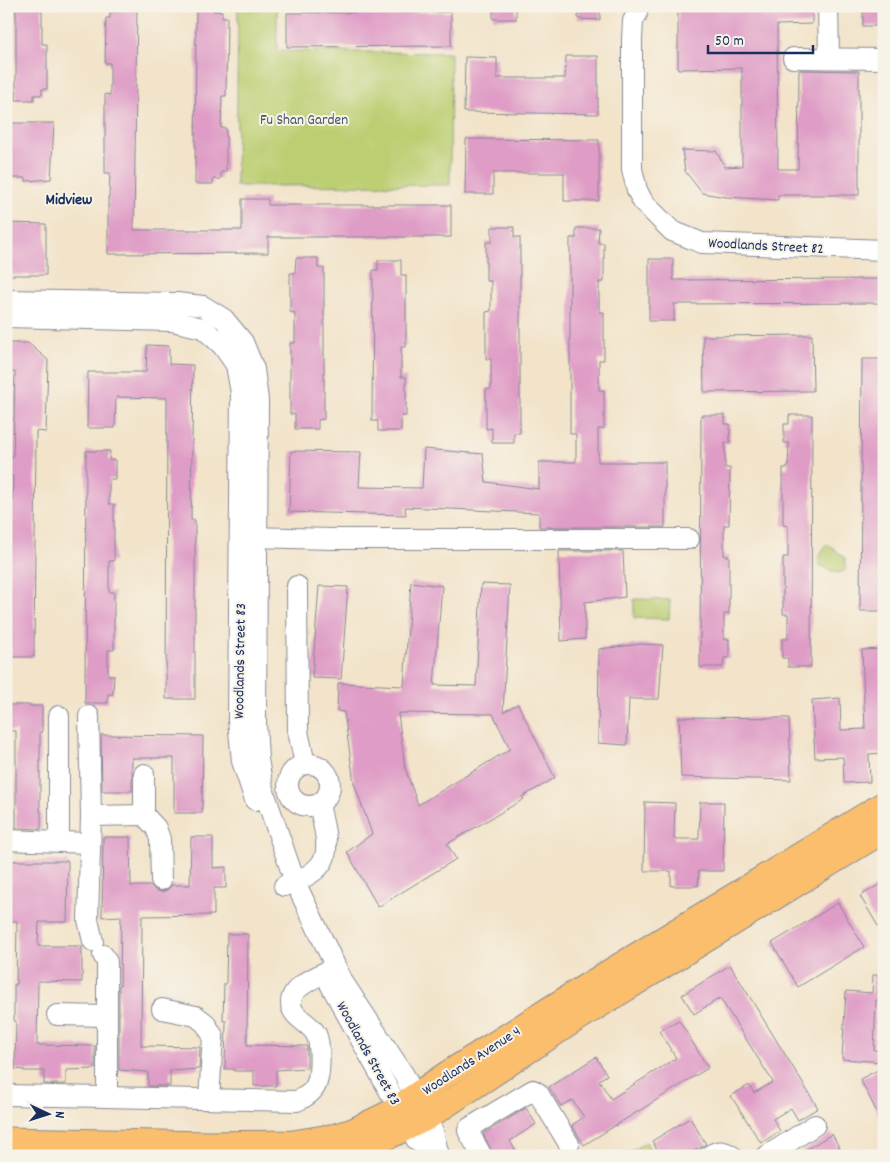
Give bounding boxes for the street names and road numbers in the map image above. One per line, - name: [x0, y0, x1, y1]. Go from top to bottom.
- street label: Woodlands Street 82: [708, 233, 824, 261]
- street label: Woodlands Street 83: [229, 603, 253, 719]
- street label: Woodlands Street 83: [330, 998, 405, 1110]
- street label: Woodlands Avenue 4: [418, 1021, 526, 1102]

